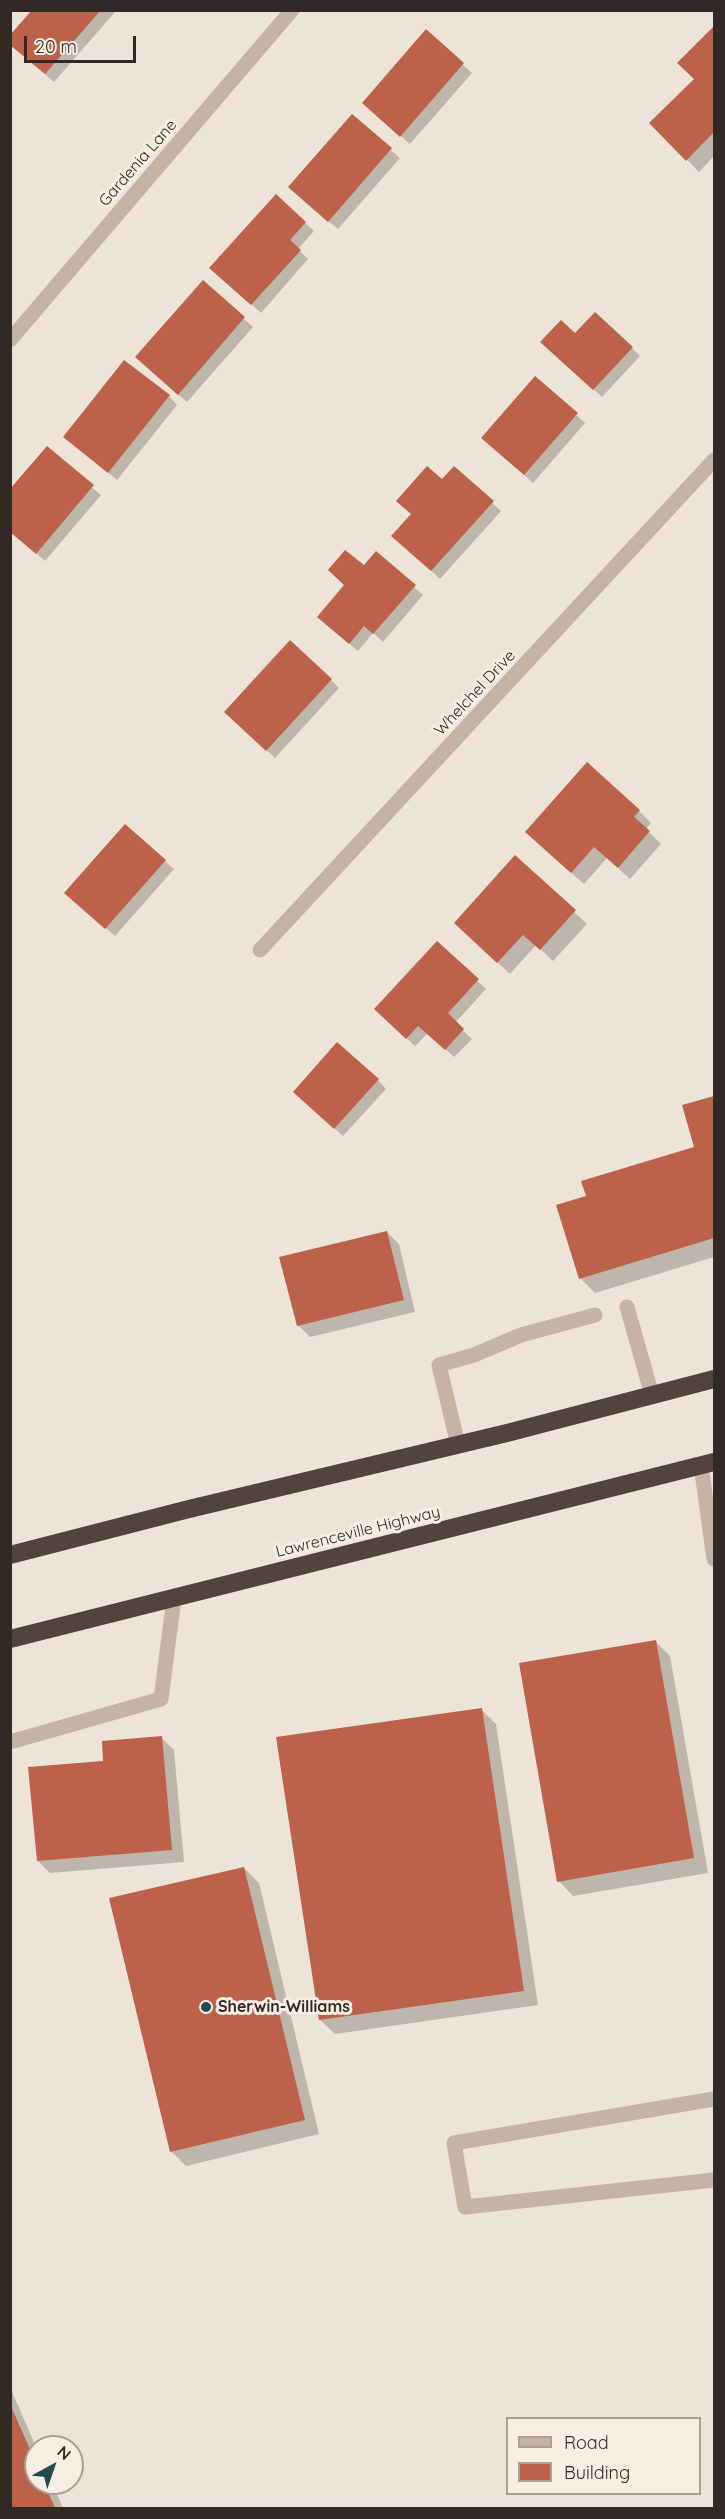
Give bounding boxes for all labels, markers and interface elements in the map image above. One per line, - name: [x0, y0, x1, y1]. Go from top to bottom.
- scale bar: [27, 24, 140, 62]
- text: 20 m: [35, 35, 77, 58]
- street label: Gardenia Lane: [95, 116, 181, 210]
- street label: Whelchel Drive: [430, 646, 520, 740]
- street label: Lawrenceville Highway: [274, 1502, 442, 1562]
- place label: Sherwin-Williams: [218, 1997, 350, 2017]
- marker: Sherwin-Williams: [199, 2000, 213, 2014]
- legend: [506, 2417, 701, 2495]
- text: Road: [564, 2431, 609, 2454]
- north arrow: [24, 2435, 84, 2495]
- text: N: [53, 2441, 75, 2464]
- text: Building: [564, 2461, 630, 2484]

